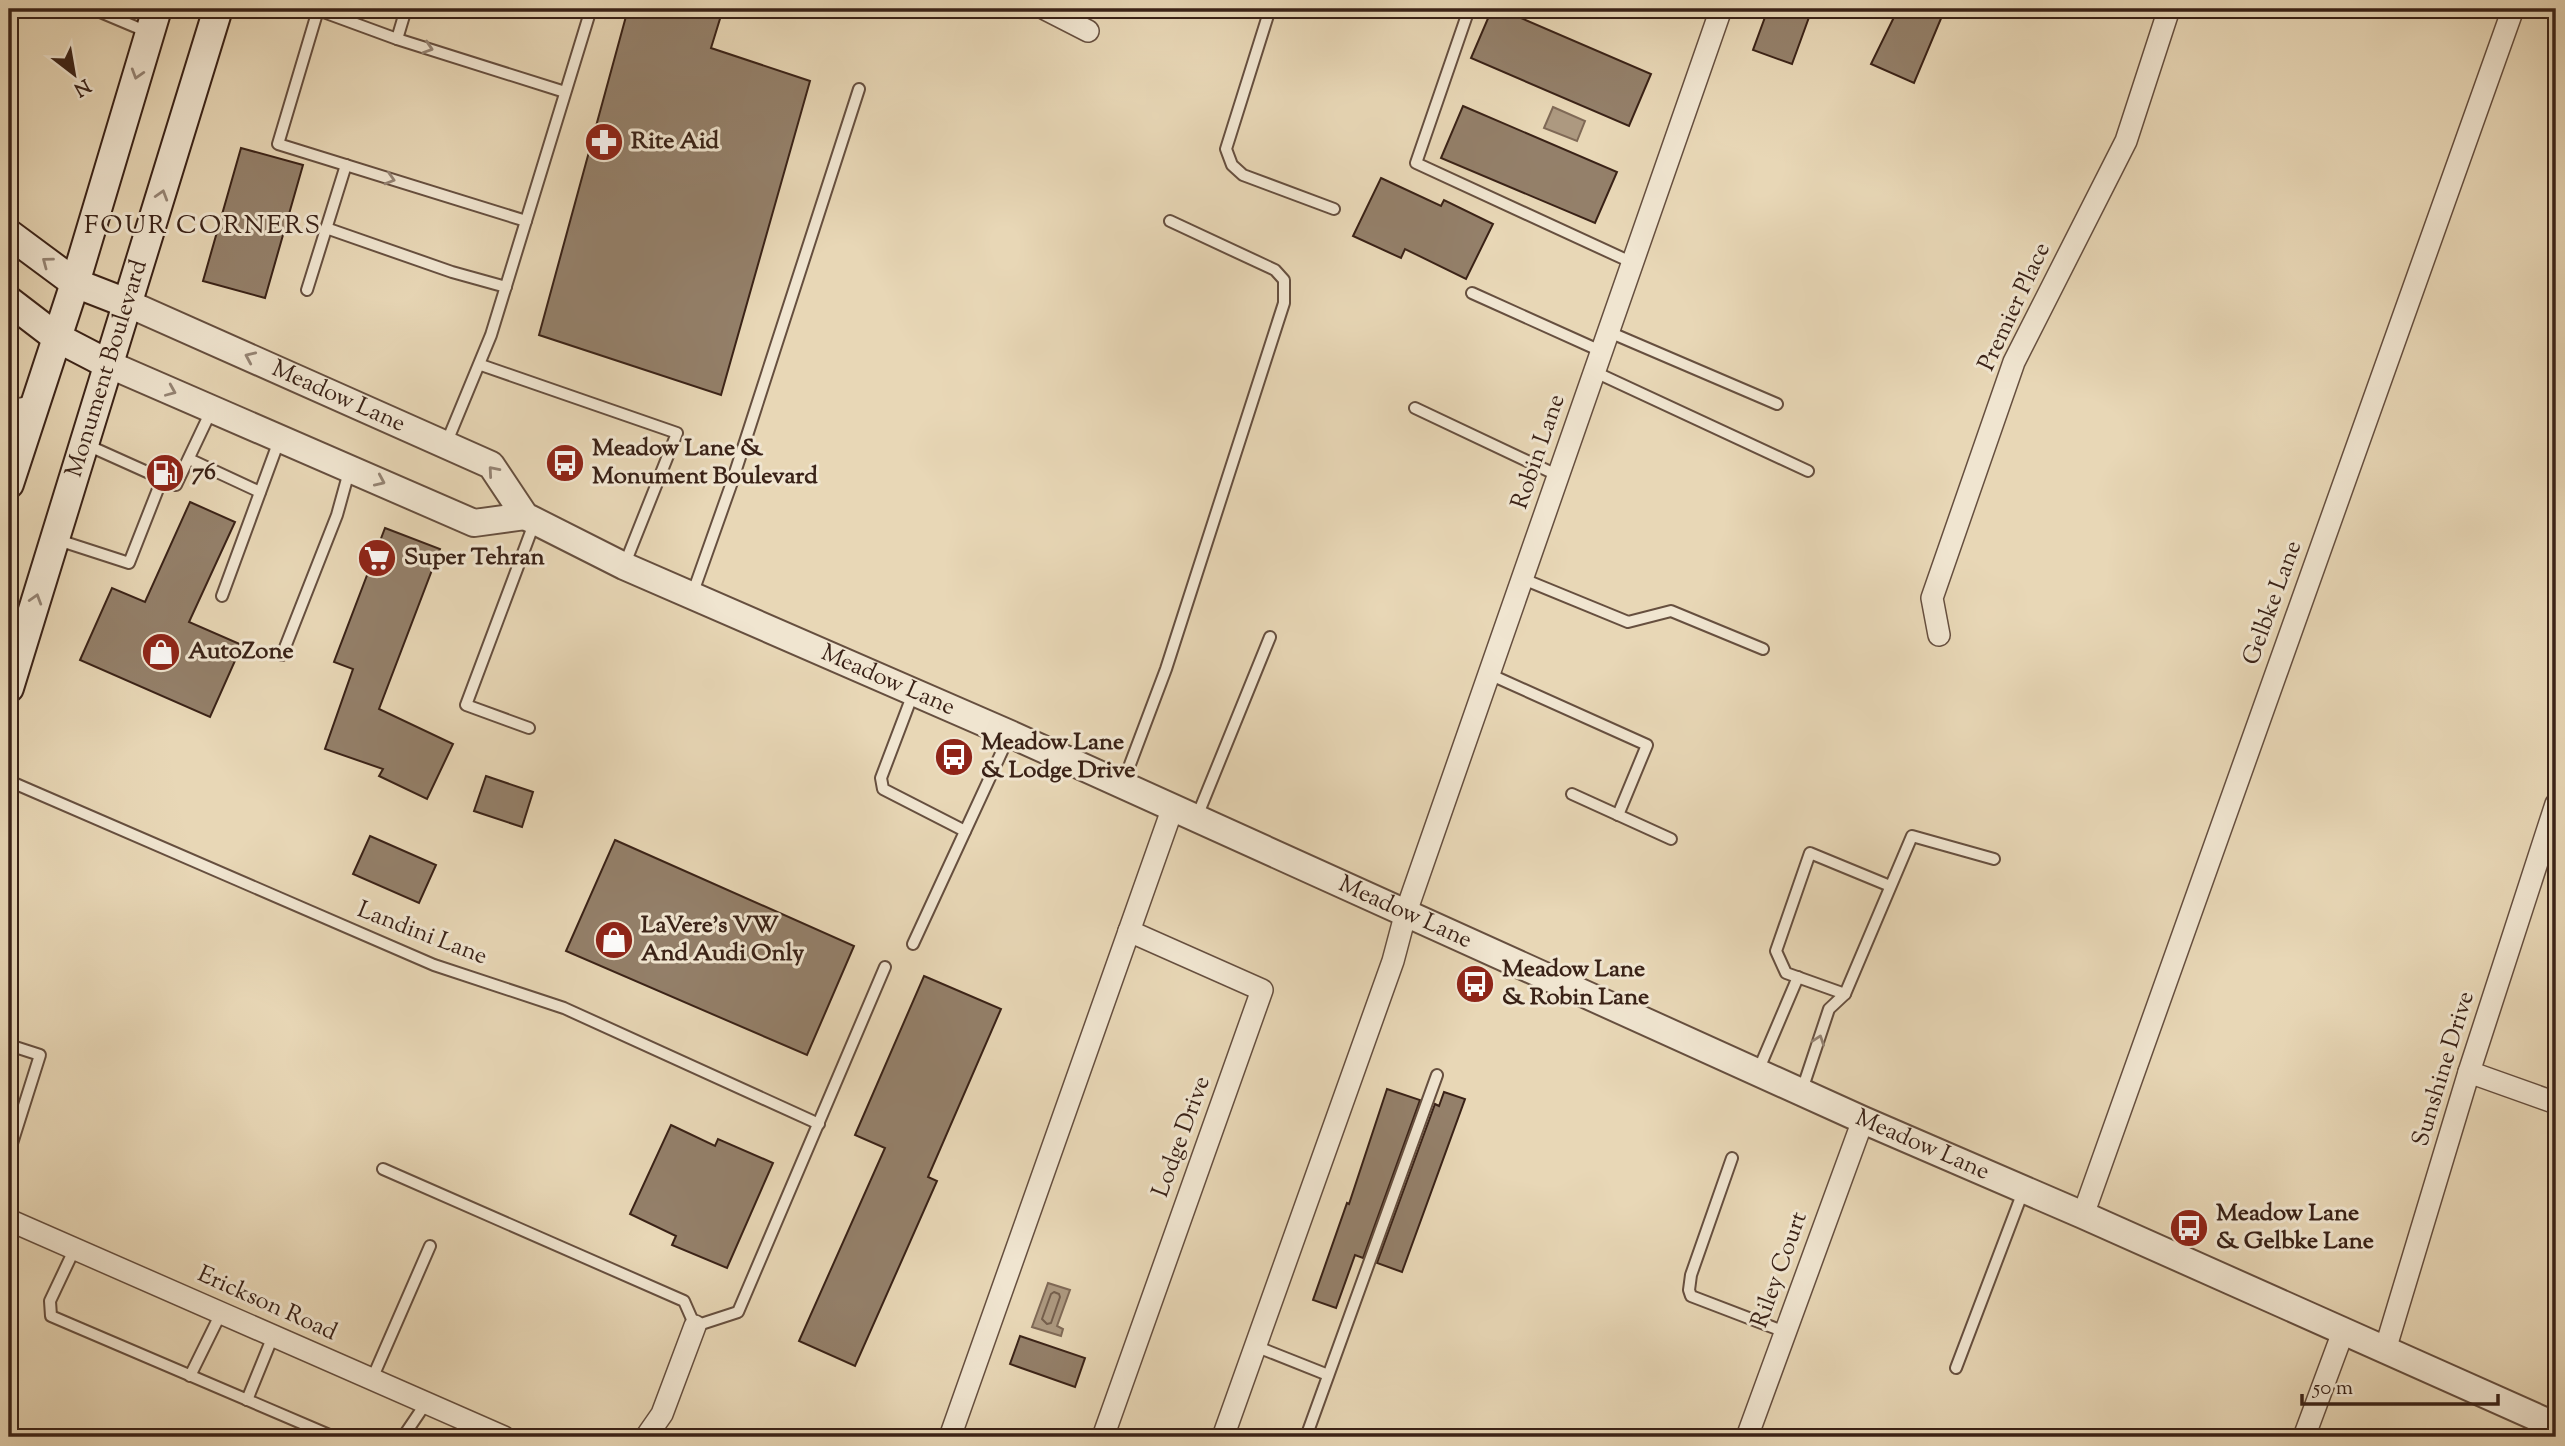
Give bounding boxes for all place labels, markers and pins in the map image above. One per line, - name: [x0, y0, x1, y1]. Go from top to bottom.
- pharmacy icon: Rite Aid: [583, 121, 625, 163]
- place label: Rite Aid: [631, 125, 720, 159]
- place label: Meadow Lane & Monument Boulevard: [592, 432, 818, 494]
- bus stop icon: Meadow Lane & Monument Boulevard: [544, 442, 586, 484]
- fuel station icon: 76: [144, 452, 186, 494]
- place label: 76: [192, 456, 216, 490]
- supermarket icon: Super Tehran: [356, 537, 398, 579]
- place label: Super Tehran: [404, 541, 545, 575]
- shop icon: AutoZone: [140, 631, 182, 673]
- place label: AutoZone: [188, 635, 294, 669]
- place label: Meadow Lane & Lodge Drive: [981, 726, 1135, 788]
- bus stop icon: Meadow Lane & Lodge Drive: [933, 736, 975, 778]
- place label: LaVere's VW And Audi Only: [641, 909, 804, 971]
- shop icon: LaVere's VW And Audi Only: [593, 919, 635, 961]
- place label: Meadow Lane & Robin Lane: [1502, 953, 1649, 1015]
- bus stop icon: Meadow Lane & Robin Lane: [1454, 963, 1496, 1005]
- place label: Meadow Lane & Gelbke Lane: [2216, 1197, 2374, 1259]
- bus stop icon: Meadow Lane & Gelbke Lane: [2168, 1207, 2210, 1249]

